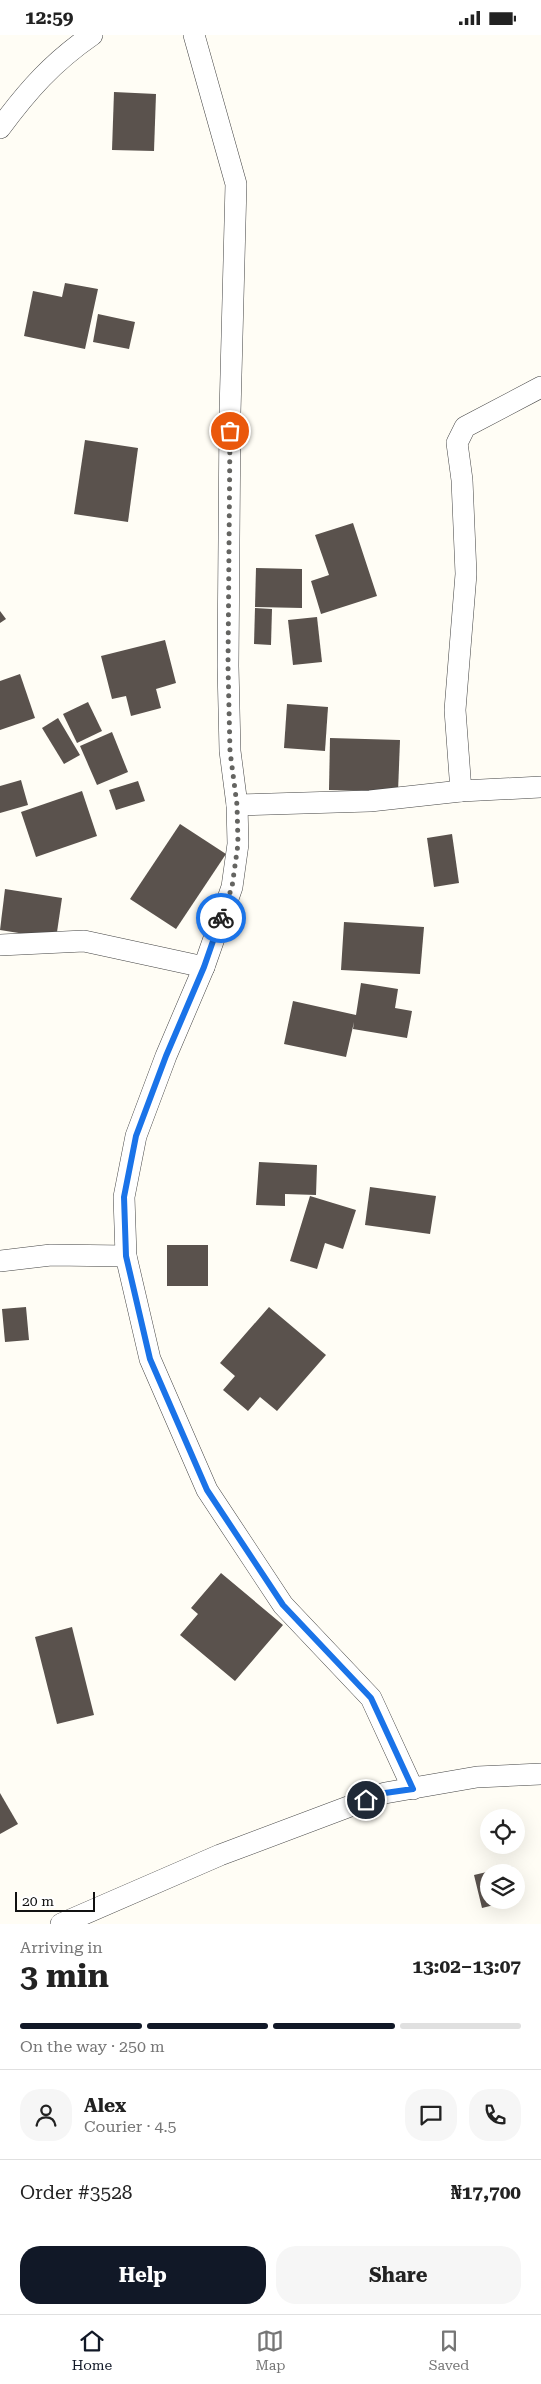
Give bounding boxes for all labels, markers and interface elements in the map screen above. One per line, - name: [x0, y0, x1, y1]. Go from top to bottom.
- text: 12:59: [25, 6, 74, 29]
- pin: [209, 410, 251, 452]
- icon: bag: [216, 417, 244, 445]
- courier: [196, 893, 246, 943]
- icon: bike: [207, 904, 235, 932]
- pin: [345, 1779, 387, 1821]
- icon: home: [352, 1786, 380, 1814]
- map controls: [480, 1809, 525, 1909]
- button: locate: [480, 1809, 525, 1854]
- button: layers: [480, 1864, 525, 1909]
- scale bar: [15, 1889, 95, 1912]
- text: 20 m: [22, 1893, 54, 1909]
- text: Arriving in: [20, 1938, 103, 1957]
- text: 13:02–13:07: [412, 1955, 521, 1978]
- text: 3 min: [20, 1957, 109, 1995]
- text: On the way · 250 m: [20, 2037, 165, 2056]
- button: person: [20, 2089, 72, 2141]
- button: chat: [405, 2089, 457, 2141]
- button: phone: [469, 2089, 521, 2141]
- text: Alex: [84, 2094, 126, 2117]
- text: Courier · 4.5: [84, 2117, 177, 2136]
- text: Order #3528: [20, 2181, 132, 2204]
- text: ₦17,700: [451, 2181, 521, 2204]
- button: Help: [20, 2246, 266, 2304]
- button: Share: [276, 2246, 521, 2304]
- tab: Home: [72, 2327, 112, 2373]
- tab: Map: [256, 2327, 285, 2373]
- tab: Saved: [429, 2327, 469, 2373]

